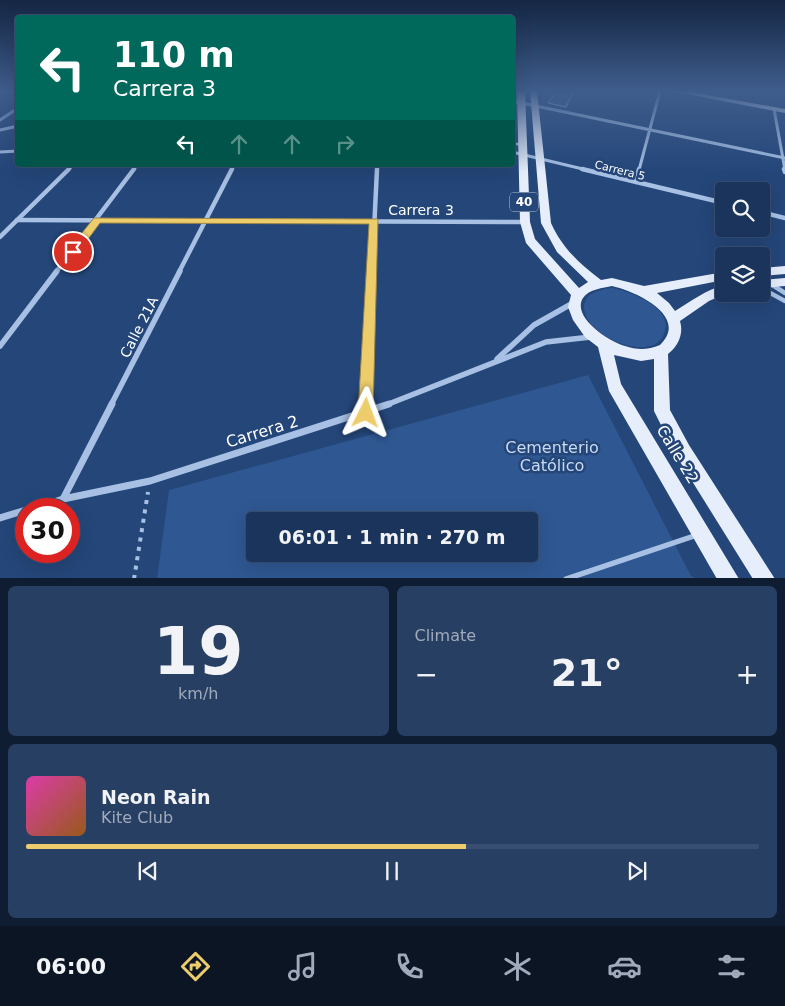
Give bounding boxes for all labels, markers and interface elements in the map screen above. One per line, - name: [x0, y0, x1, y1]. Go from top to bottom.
- icon: left: [30, 35, 95, 100]
- text: 110 m: [113, 35, 235, 75]
- text: Carrera 3: [113, 76, 216, 101]
- icon: left: [172, 130, 200, 158]
- icon: ahead: [225, 130, 253, 158]
- icon: ahead: [278, 130, 306, 158]
- icon: right: [331, 130, 359, 158]
- street label: Carrera 5: [593, 158, 646, 183]
- map controls: [715, 182, 770, 302]
- button: search: [715, 182, 770, 237]
- road number: 40: [510, 192, 538, 212]
- street label: Carrera 3: [388, 202, 454, 218]
- pin: [52, 231, 94, 273]
- icon: arrive: [59, 238, 87, 266]
- button: layers: [715, 247, 770, 302]
- street label: Calle 21A: [117, 293, 161, 360]
- position arrow: [339, 386, 391, 438]
- street label: Carrera 2: [224, 411, 301, 452]
- street label: Calle 22: [653, 421, 702, 487]
- park label: Cementerio Católico: [505, 438, 599, 475]
- speed limit sign: 30: [15, 498, 80, 563]
- text: 06:01 · 1 min · 270 m: [278, 526, 506, 548]
- text: 19: [153, 614, 243, 689]
- text: Climate: [415, 626, 476, 645]
- text: 21°: [551, 651, 623, 695]
- text: −: [415, 658, 438, 691]
- text: +: [736, 658, 759, 691]
- text: km/h: [178, 684, 218, 703]
- text: Neon Rain: [101, 786, 210, 808]
- text: Kite Club: [101, 808, 173, 827]
- icon: previous: [134, 857, 162, 885]
- icon: pause: [378, 857, 406, 885]
- icon: next: [623, 857, 651, 885]
- icon: directions: [178, 949, 213, 984]
- icon: music: [285, 949, 320, 984]
- icon: phone: [392, 949, 427, 984]
- icon: climate: [500, 949, 535, 984]
- icon: car: [607, 949, 642, 984]
- icon: filters: [714, 949, 749, 984]
- text: 06:00: [36, 954, 106, 979]

